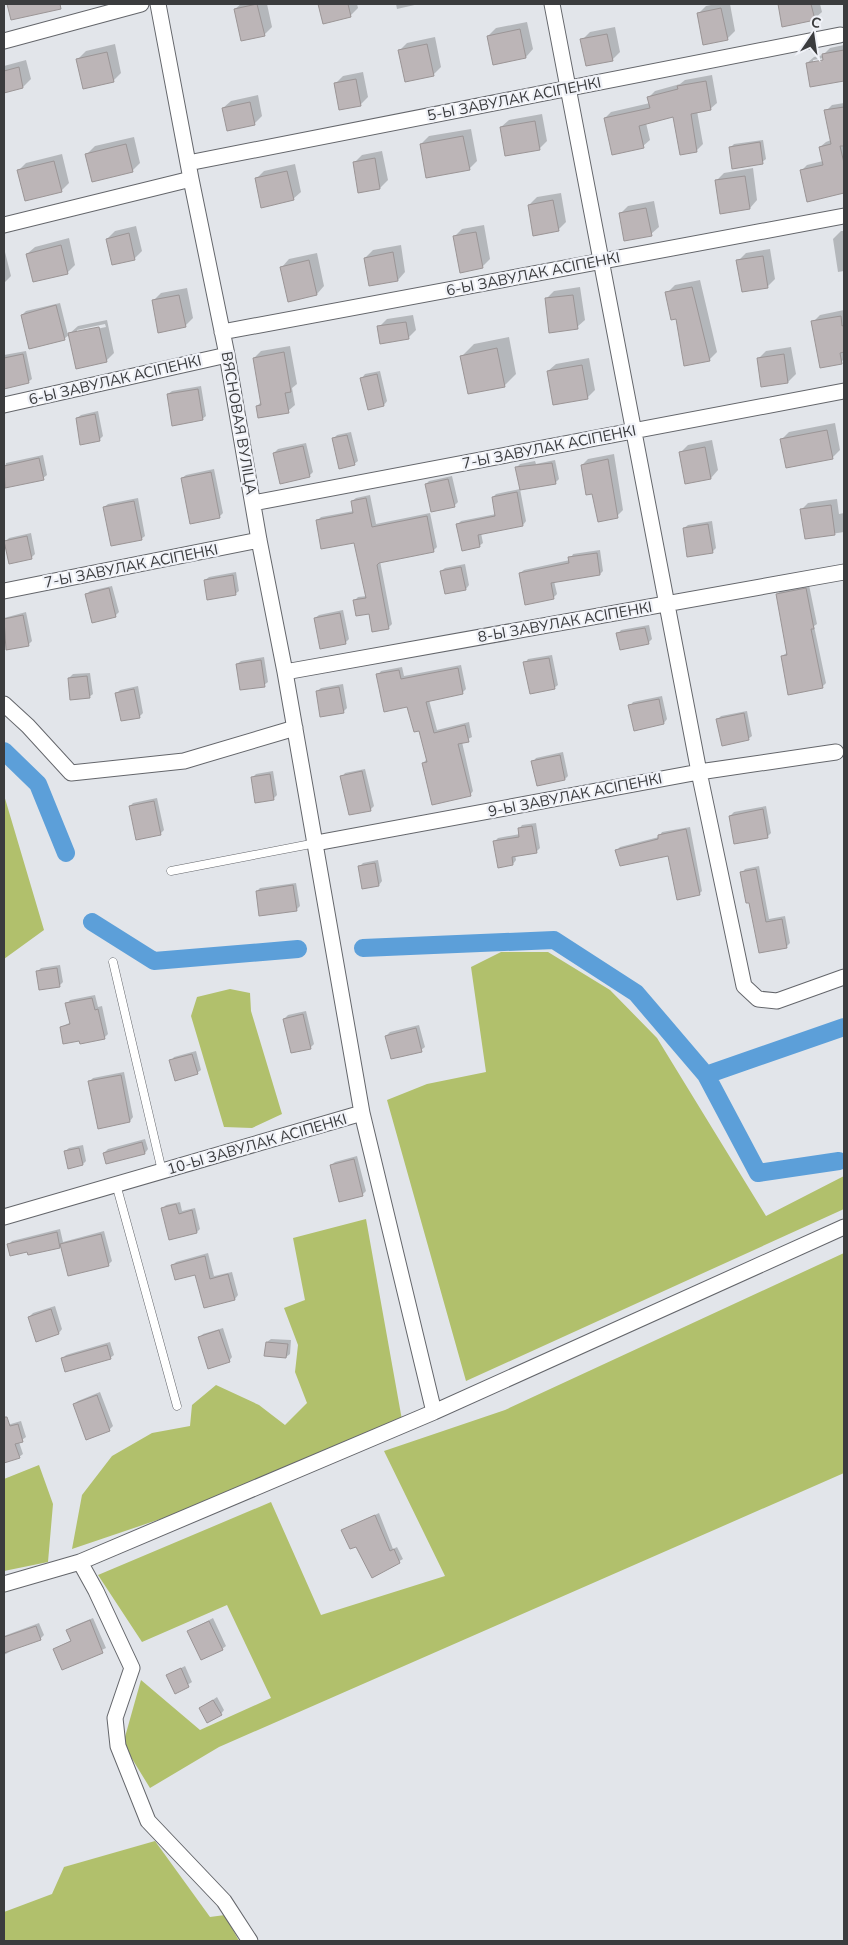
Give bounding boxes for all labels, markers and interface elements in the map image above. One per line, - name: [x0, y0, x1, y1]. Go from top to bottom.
- north arrow: [788, 10, 838, 60]
- text: С: [809, 12, 823, 33]
- street label: 5-Ы ЗАВУЛАК АСІПЕНКІ: [425, 72, 603, 126]
- street label: 6-Ы ЗАВУЛАК АСІПЕНКІ: [444, 247, 622, 301]
- street label: 6-Ы ЗАВУЛАК АСІПЕНКІ: [27, 350, 203, 410]
- street label: ВЯСНОВАЯ ВУЛІЦА: [217, 350, 261, 496]
- street label: 7-Ы ЗАВУЛАК АСІПЕНКІ: [460, 420, 638, 474]
- street label: 7-Ы ЗАВУЛАК АСІПЕНКІ: [42, 539, 220, 593]
- street label: 8-Ы ЗАВУЛАК АСІПЕНКІ: [476, 597, 654, 647]
- street label: 9-Ы ЗАВУЛАК АСІПЕНКІ: [486, 768, 664, 822]
- street label: 10-Ы ЗАВУЛАК АСІПЕНКІ: [165, 1109, 349, 1179]

